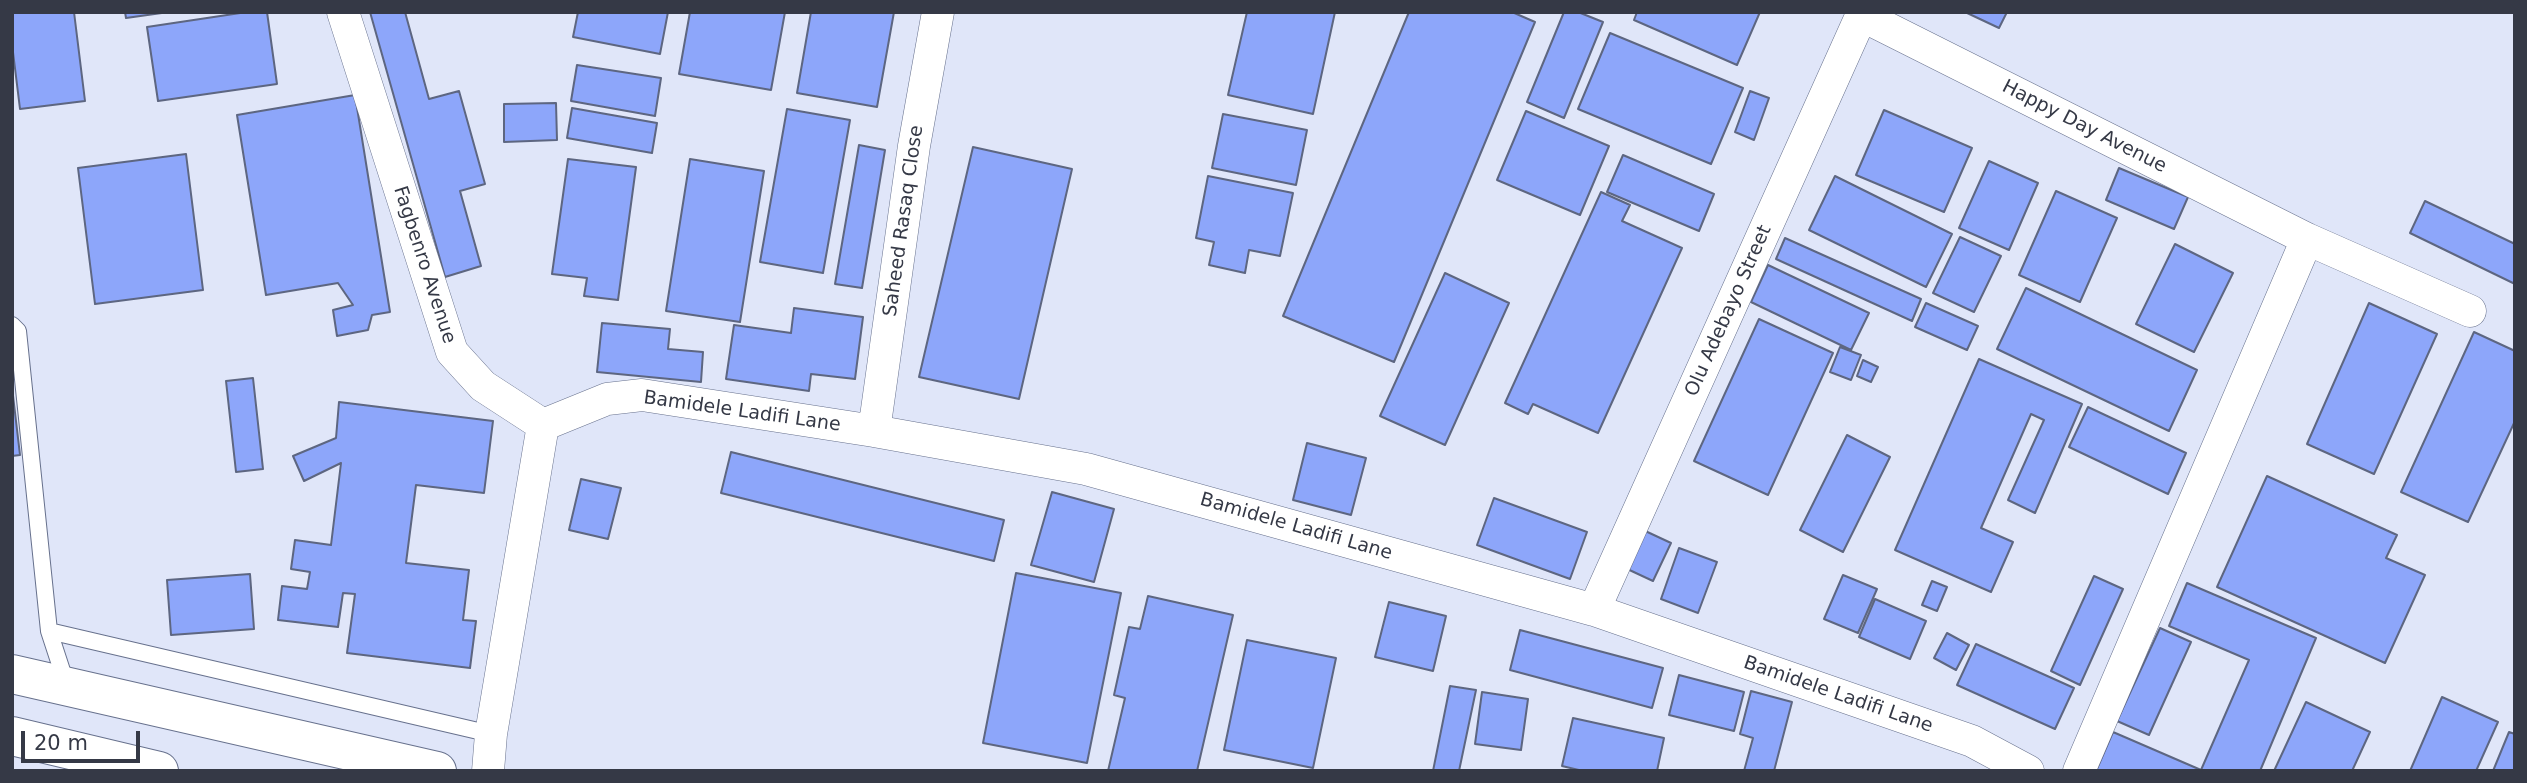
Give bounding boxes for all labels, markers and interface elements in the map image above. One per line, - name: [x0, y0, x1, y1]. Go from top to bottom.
- street label: Happy Day Avenue: [1998, 76, 2170, 178]
- street label: Saheed Rasaq Close: [879, 124, 929, 318]
- street label: Fagbenro Avenue: [388, 183, 460, 347]
- street label: Olu Adebayo Street: [1681, 222, 1777, 400]
- street label: Bamidele Ladifi Lane: [642, 387, 842, 437]
- street label: Bamidele Ladifi Lane: [1197, 489, 1395, 565]
- street label: Bamidele Ladifi Lane: [1740, 652, 1936, 738]
- scale bar: [24, 716, 144, 760]
- text: 20 m: [34, 731, 88, 755]

